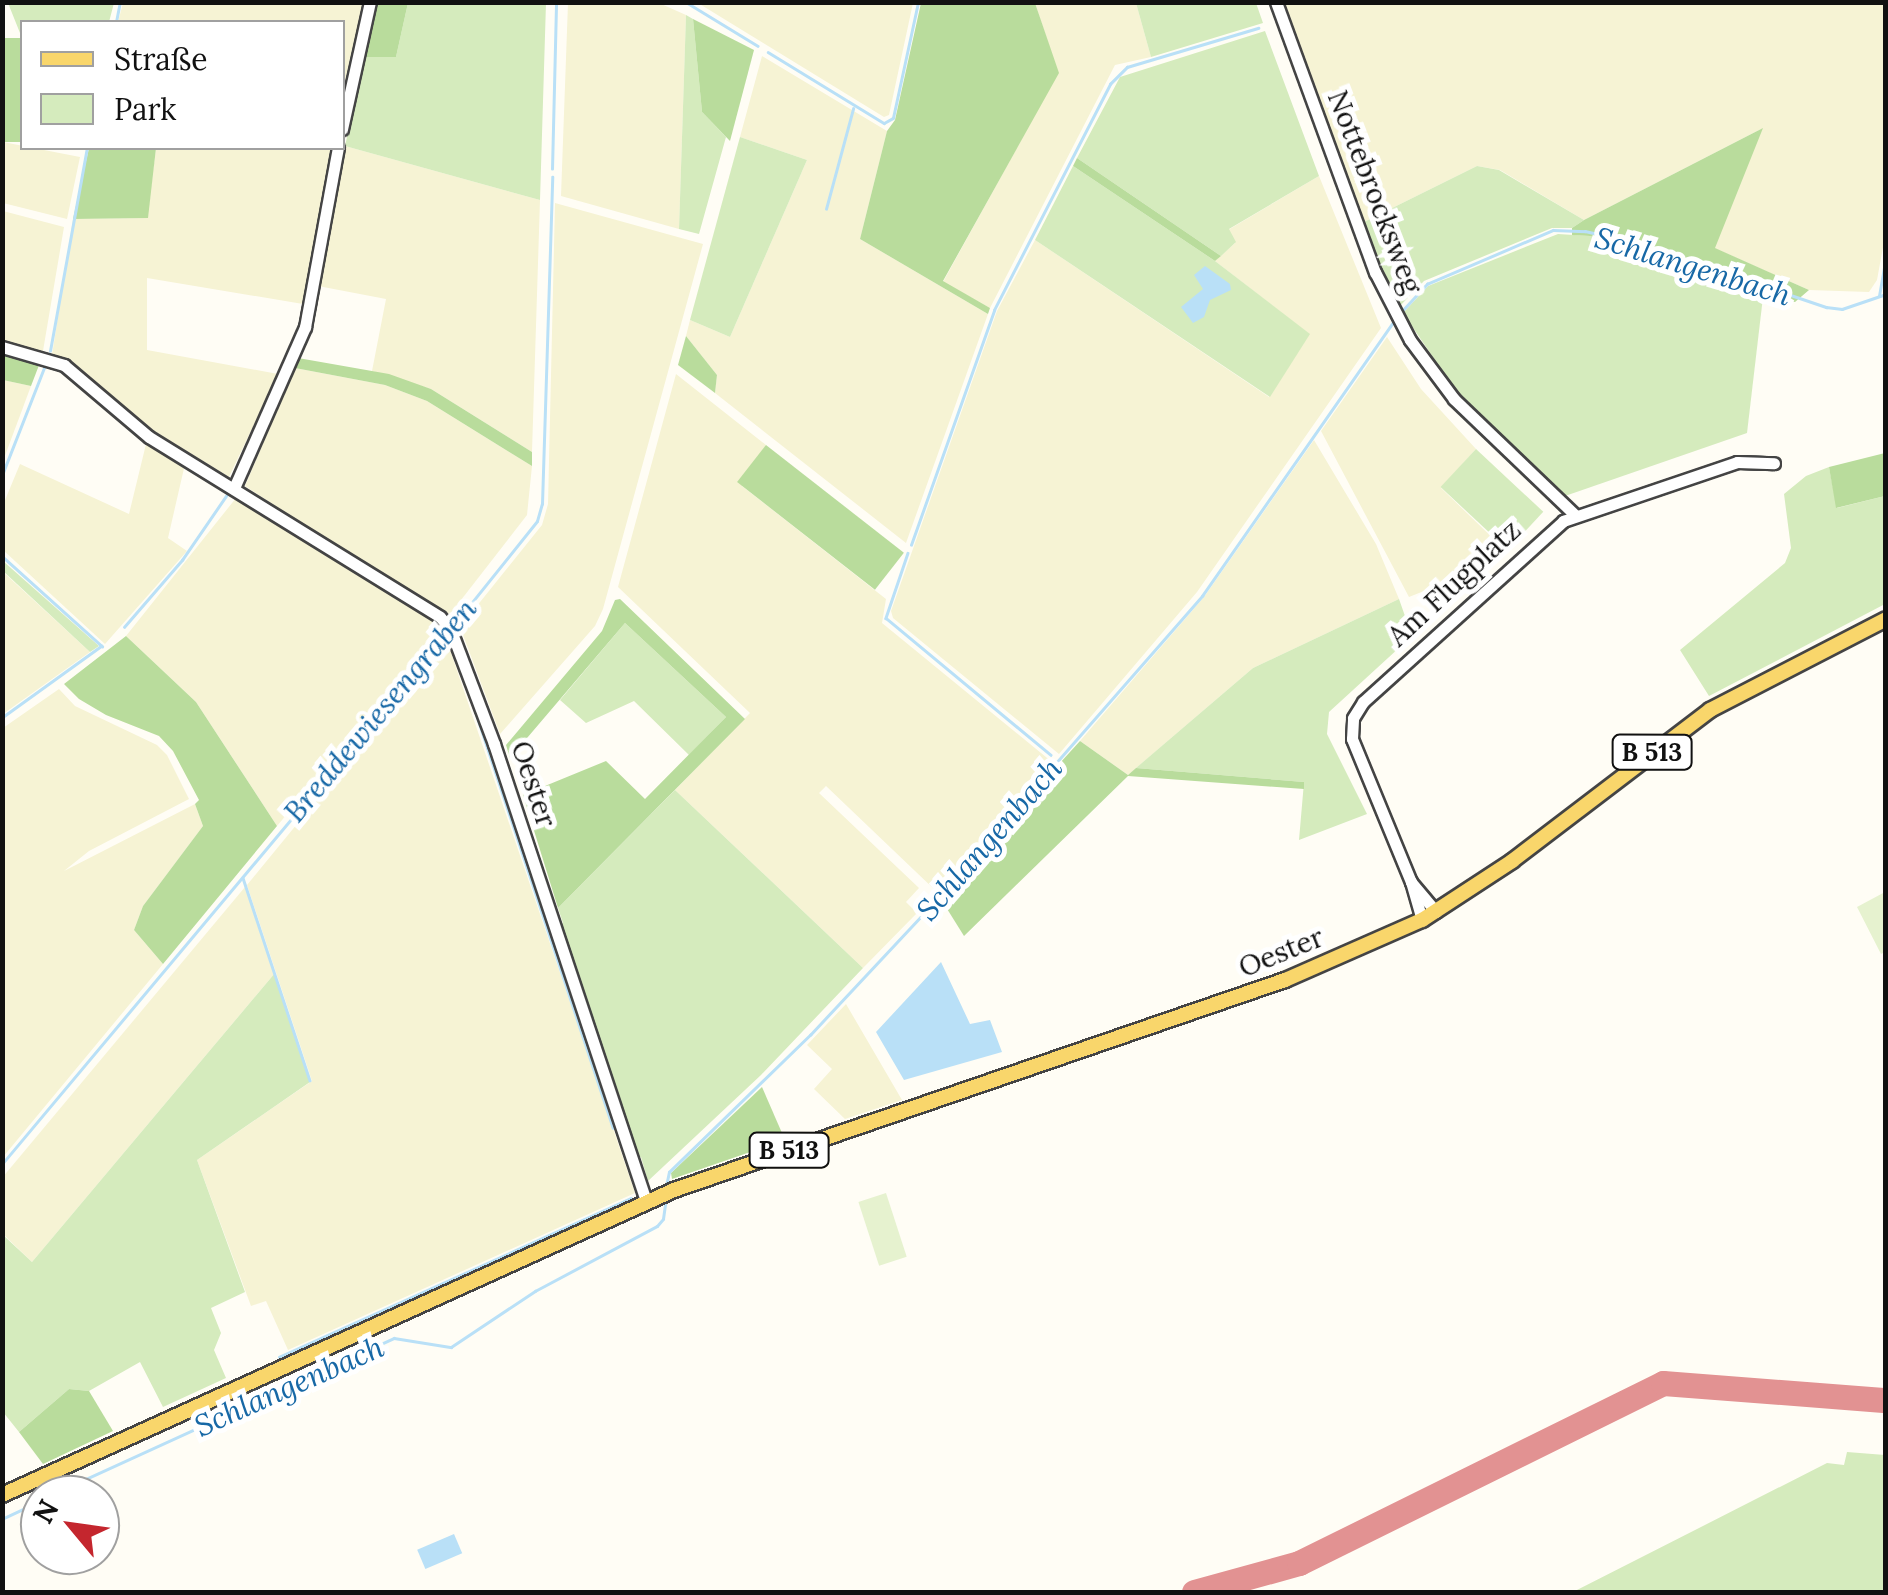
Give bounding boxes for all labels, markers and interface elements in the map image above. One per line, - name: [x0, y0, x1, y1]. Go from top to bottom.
- legend: [20, 20, 345, 150]
- text: Straße: [114, 40, 207, 78]
- street label: Nottebrocksweg: [1321, 86, 1429, 298]
- text: Park: [114, 90, 176, 128]
- water label: Schlangenbach: [1591, 219, 1795, 313]
- street label: Am Flugplatz: [1381, 513, 1527, 653]
- water label: Breddewiesengraben: [276, 591, 484, 829]
- road number: B 513: [1610, 732, 1694, 772]
- street label: Oester: [504, 737, 564, 831]
- water label: Schlangenbach: [909, 751, 1069, 927]
- street label: Oester: [1234, 920, 1328, 984]
- road number: B 513: [746, 1130, 832, 1170]
- water label: Schlangenbach: [189, 1328, 389, 1444]
- north arrow: [20, 1475, 120, 1575]
- text: N: [25, 1493, 67, 1530]

